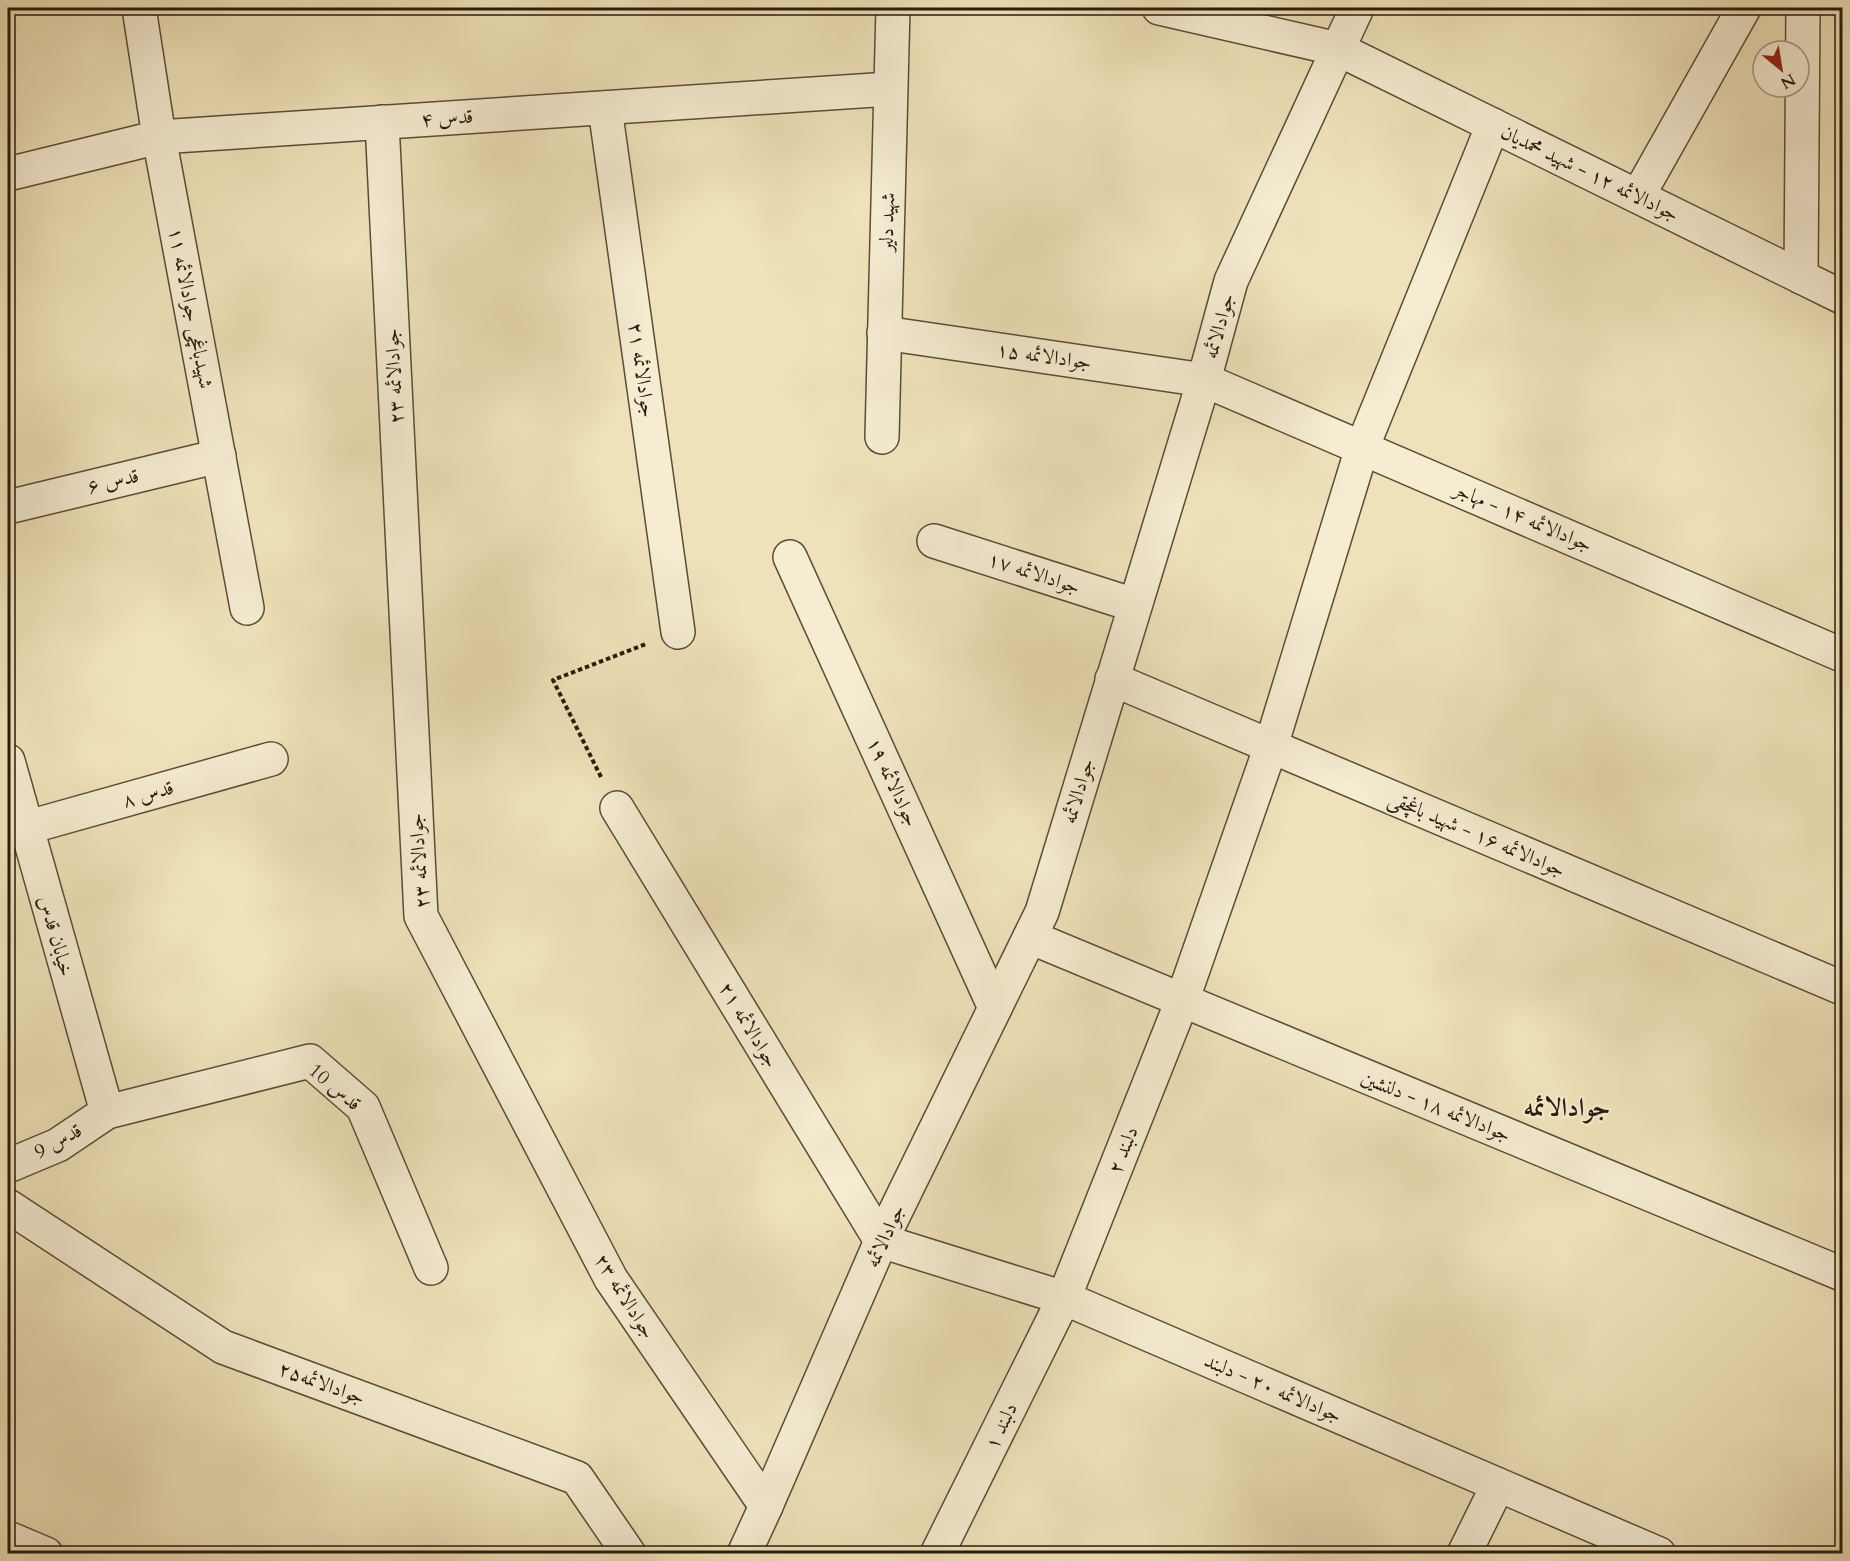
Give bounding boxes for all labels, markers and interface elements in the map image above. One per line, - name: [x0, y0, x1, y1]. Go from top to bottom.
- north arrow: [1751, 39, 1811, 99]
- text: N: [1776, 68, 1800, 94]
- street label: قدس ۴: [420, 103, 474, 133]
- street label: جوادالائمه ۱۲ - شهید محمدیان: [1496, 118, 1684, 228]
- street label: شهید دلیر: [872, 192, 902, 254]
- street label: شهیدباغچی جوادالائمه ۱۱: [162, 225, 220, 391]
- street label: جوادالائمه: [1197, 290, 1241, 362]
- street label: جوادالائمه ۲۱: [622, 321, 662, 419]
- street label: جوادالائمه ۲۳: [378, 328, 410, 424]
- street label: جوادالائمه ۱۵: [995, 336, 1093, 376]
- street label: قدس ۶: [85, 462, 141, 500]
- street label: جوادالائمه ۱۴ - مهاجر: [1448, 475, 1596, 558]
- street label: جوادالائمه ۱۷: [984, 545, 1084, 601]
- street label: جوادالائمه ۱۹: [861, 733, 925, 831]
- street label: جوادالائمه: [1055, 755, 1101, 827]
- street label: قدس ۸: [119, 774, 177, 814]
- street label: جوادالائمه ۱۶ - شهید باغچقی: [1384, 785, 1569, 884]
- street label: جوادالائمه ۲۳: [402, 812, 436, 910]
- street label: خیابان قدس: [32, 892, 80, 980]
- street label: جوادالائمه ۲۱: [713, 977, 785, 1073]
- street label: قدس 10: [303, 1057, 367, 1117]
- street label: جوادالائمه ۱۸ - دلنشین: [1357, 1064, 1515, 1148]
- district label: جوادالائمه: [1524, 1090, 1610, 1125]
- street label: قدس 9: [29, 1117, 87, 1165]
- street label: دلبند ۲: [1101, 1122, 1145, 1178]
- street label: جوادالائمه: [859, 1200, 911, 1272]
- street label: جوادالائمه ۲۳: [588, 1248, 662, 1344]
- street label: جوادالائمه ۲۰ - دلبند: [1200, 1347, 1346, 1429]
- street label: جوادالائمه۲۵: [275, 1355, 369, 1411]
- street label: دلبند ۱: [978, 1398, 1024, 1454]

